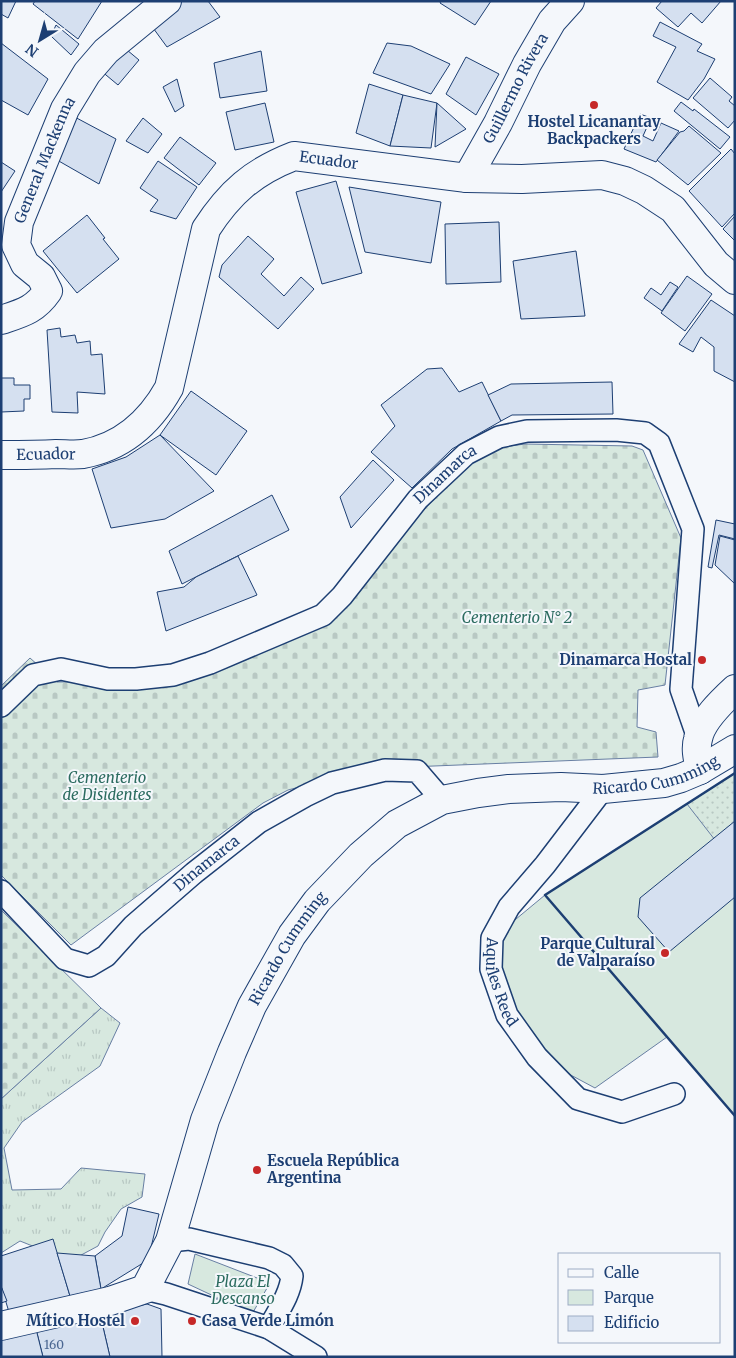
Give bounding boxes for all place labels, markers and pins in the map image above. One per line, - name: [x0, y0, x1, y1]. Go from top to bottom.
- marker: Hostel Licanantay Backpackers: [588, 99, 600, 111]
- place label: Hostel Licanantay Backpackers: [527, 112, 661, 148]
- place label: Dinamarca Hostal: [559, 650, 692, 669]
- marker: Dinamarca Hostal: [696, 654, 708, 666]
- place label: Parque Cultural de Valparaíso: [540, 934, 655, 970]
- marker: Parque Cultural de Valparaíso: [659, 947, 671, 959]
- place label: Escuela República Argentina: [266, 1151, 400, 1187]
- marker: Escuela República Argentina: [251, 1164, 263, 1176]
- place label: Mítico Hostel: [26, 1311, 125, 1330]
- place label: Casa Verde Limón: [202, 1311, 334, 1330]
- marker: Mítico Hostel: [129, 1315, 141, 1327]
- marker: Casa Verde Limón: [186, 1315, 198, 1327]

